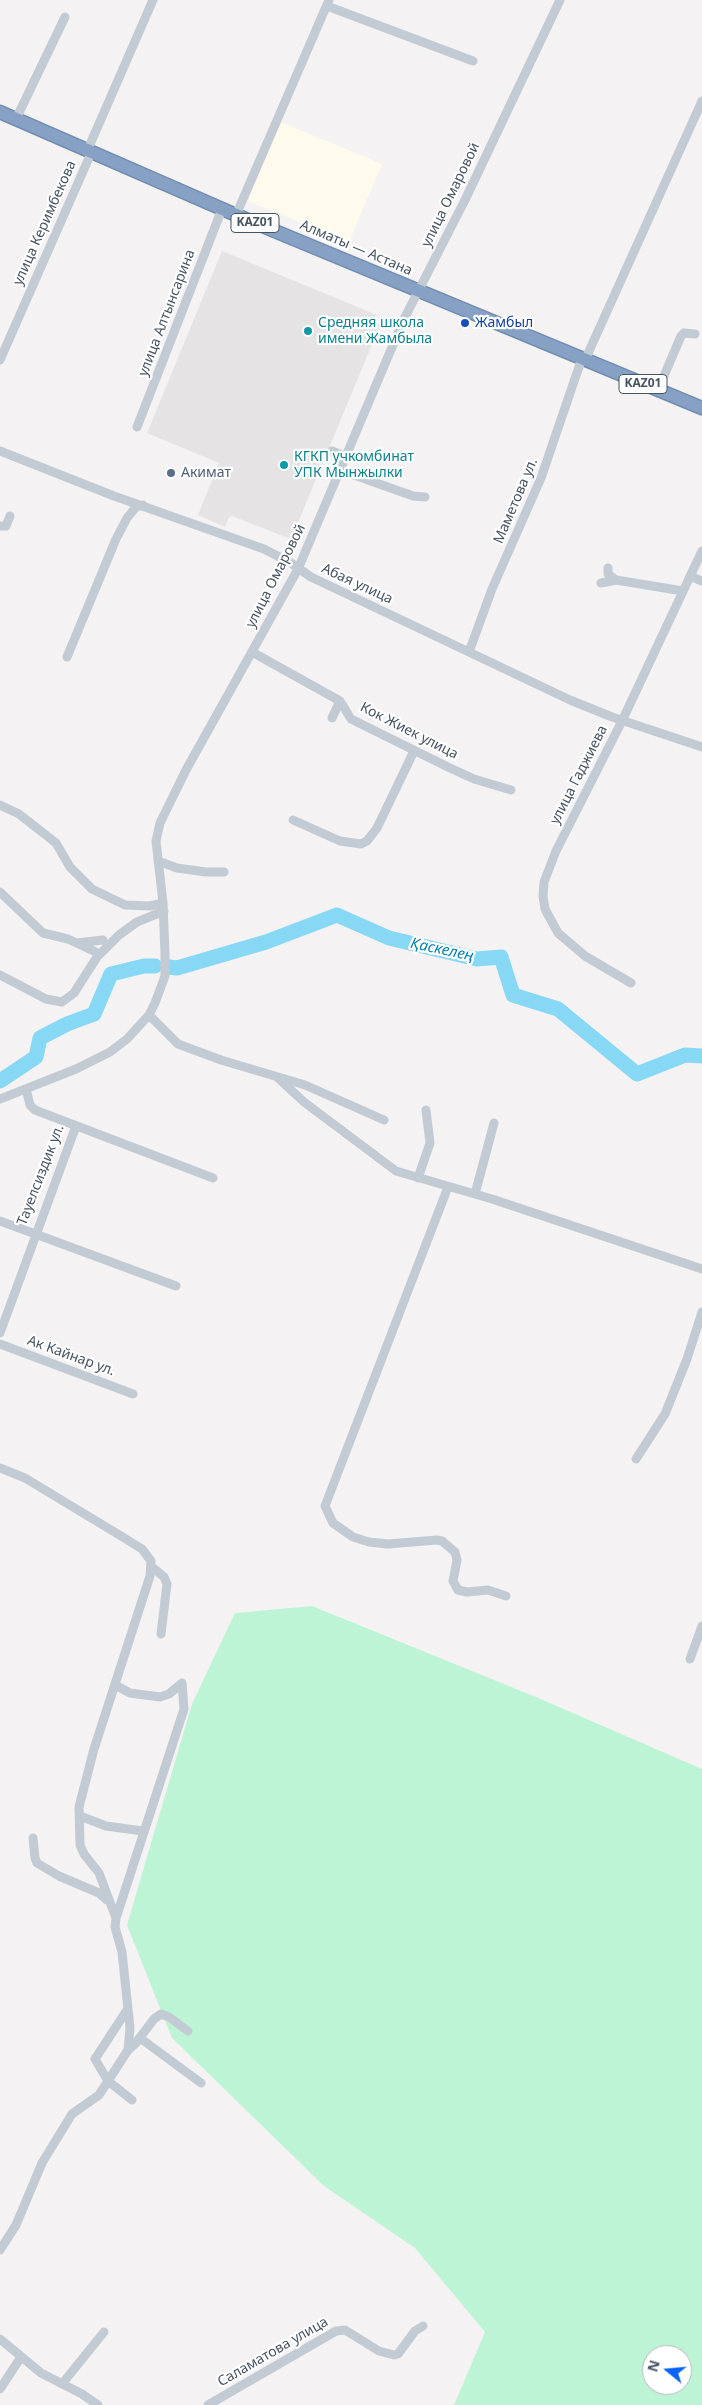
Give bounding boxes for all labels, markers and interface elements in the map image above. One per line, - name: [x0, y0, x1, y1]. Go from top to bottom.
- street label: улица Омаровой: [418, 140, 484, 250]
- street label: улица Керимбекова: [10, 158, 80, 288]
- road number: KАZ01: [231, 214, 279, 232]
- street label: Алматы — Астана: [297, 217, 415, 279]
- street label: улица Алтынсарина: [135, 247, 199, 379]
- place label: Средняя школа имени Жамбыла: [318, 315, 432, 348]
- place label: Жамбыл: [475, 315, 533, 331]
- marker: Жамбыл: [459, 317, 471, 329]
- marker: Средняя школа имени Жамбыла: [302, 325, 314, 337]
- road number: KАZ01: [619, 374, 667, 394]
- place label: КГКП учкомбинат УПК Мынжылки: [294, 449, 414, 482]
- street label: Маметова ул.: [490, 456, 542, 546]
- marker: КГКП учкомбинат УПК Мынжылки: [278, 459, 290, 471]
- place label: Акимат: [181, 465, 231, 481]
- marker: Акимат: [165, 467, 177, 479]
- street label: улица Омаровой: [243, 521, 309, 631]
- street label: Абая улица: [319, 560, 395, 608]
- street label: Кок Жиек улица: [357, 699, 461, 763]
- street label: улица Гаджиева: [547, 723, 611, 827]
- water label: Қаскелең: [409, 935, 475, 965]
- street label: Тауелсиздик ул.: [14, 1122, 68, 1228]
- street label: Ак Кайнар ул.: [25, 1332, 117, 1380]
- street label: Саламатова улица: [215, 2314, 331, 2390]
- north arrow: [642, 2345, 692, 2395]
- text: N: [642, 2358, 664, 2374]

